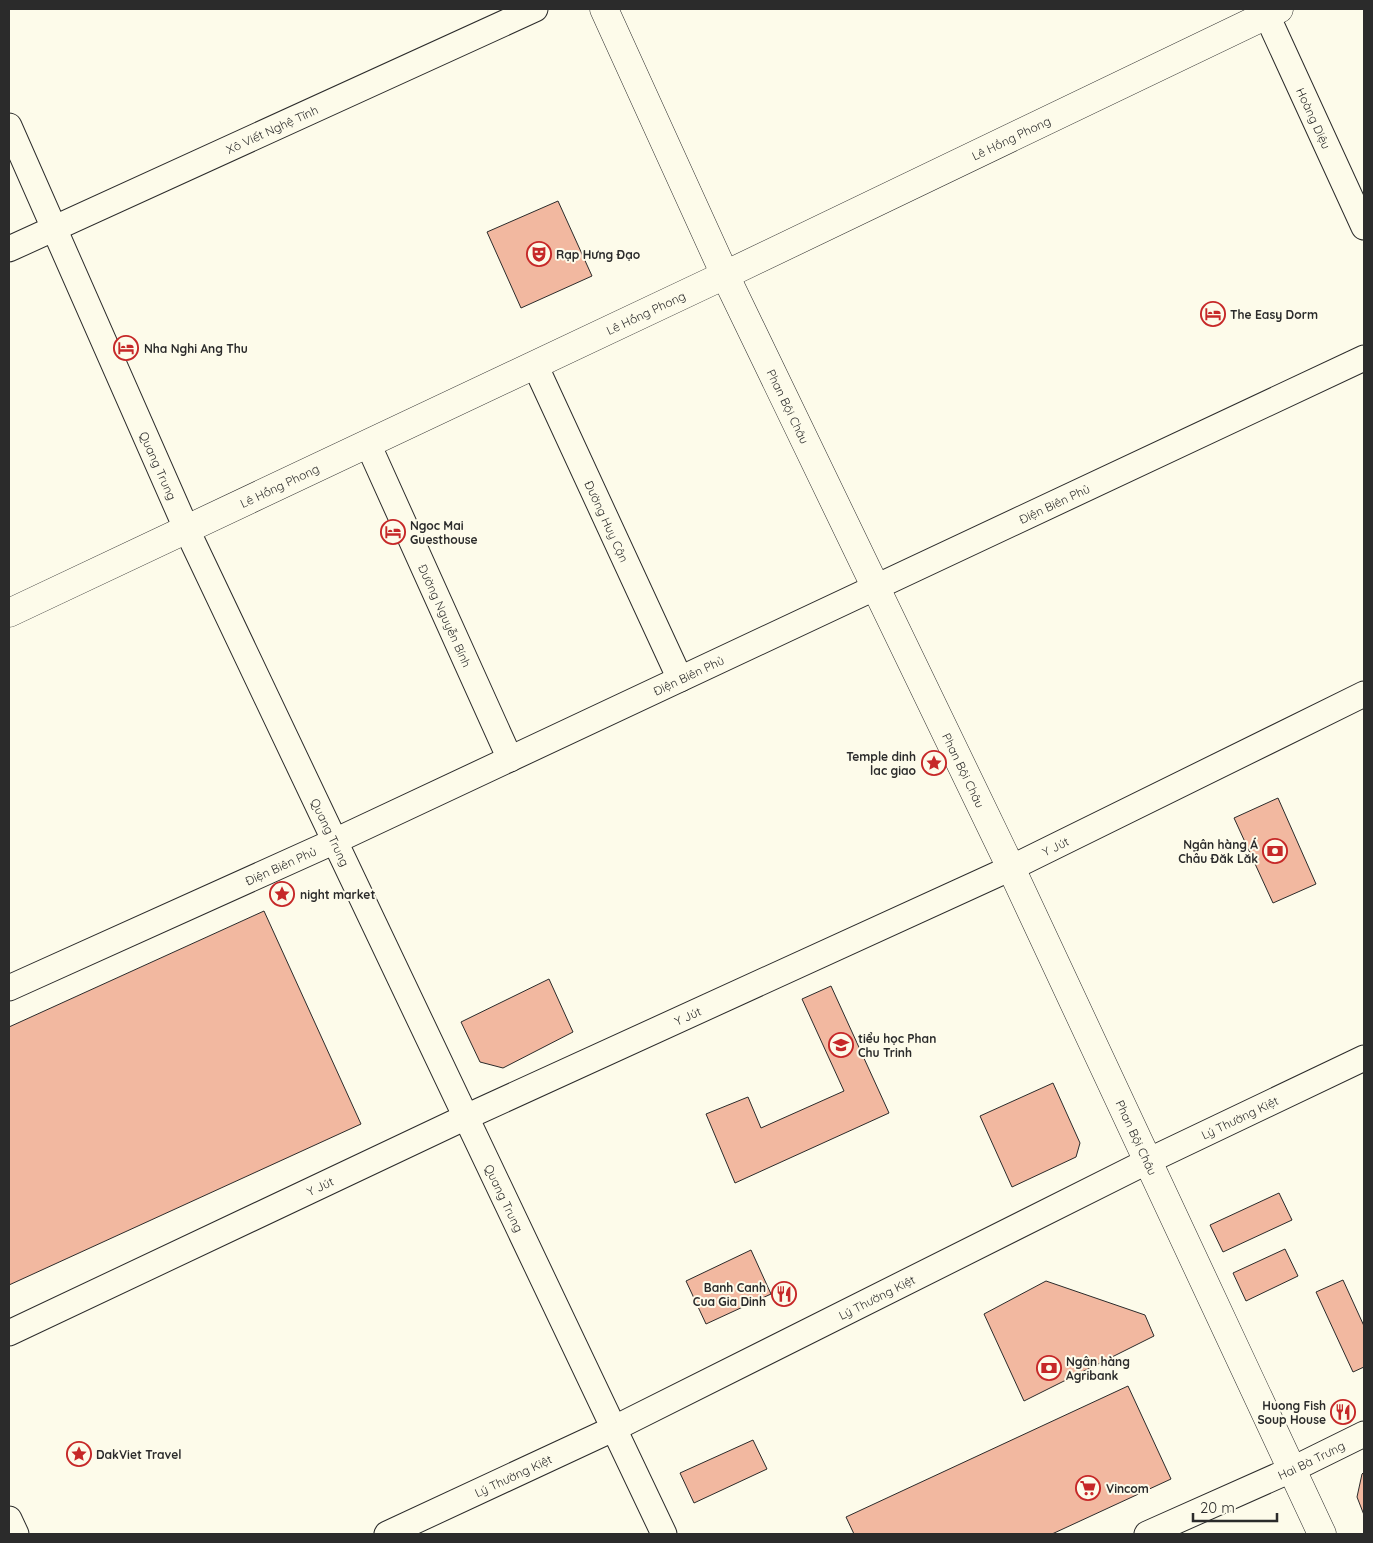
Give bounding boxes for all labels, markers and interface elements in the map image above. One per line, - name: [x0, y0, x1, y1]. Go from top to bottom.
- street label: Hoàng Diệu: [1294, 85, 1335, 151]
- street label: Xô Viết Nghệ Tĩnh: [224, 102, 320, 156]
- street label: Lê Hồng Phong: [969, 112, 1053, 163]
- theatre icon: Rạp Hưng Đạo: [526, 241, 552, 267]
- place label: Rạp Hưng Đạo: [556, 247, 641, 262]
- street label: Lê Hồng Phong: [604, 287, 688, 338]
- hotel icon: The Easy Dorm: [1200, 301, 1226, 327]
- place label: The Easy Dorm: [1230, 307, 1318, 322]
- hotel icon: Nha Nghi Ang Thu: [113, 335, 139, 361]
- place label: Nha Nghi Ang Thu: [144, 341, 248, 356]
- street label: Phan Bội Châu: [764, 367, 813, 446]
- street label: Quang Trung: [137, 429, 180, 502]
- street label: Lê Hồng Phong: [237, 460, 321, 510]
- street label: Đường Huy Cận: [582, 478, 632, 564]
- street label: Điện Biên Phủ: [1016, 480, 1092, 526]
- place label: Ngoc Mai Guesthouse: [410, 518, 478, 547]
- hotel icon: Ngoc Mai Guesthouse: [380, 519, 406, 545]
- street label: Đường Nguyễn Bính: [416, 562, 475, 669]
- street label: Điện Biên Phủ: [651, 652, 726, 698]
- street label: Phan Bội Châu: [939, 730, 988, 810]
- place label: Temple dinh lac giao: [846, 749, 917, 778]
- place icon: Temple dinh lac giao: [921, 750, 947, 776]
- street label: Quang Trung: [308, 796, 353, 869]
- street label: Y Jút: [1039, 833, 1071, 859]
- place label: Ngân hàng Á Châu Đăk Lăk: [1178, 837, 1258, 866]
- bank icon: Ngân hàng Á Châu Đăk Lăk: [1262, 838, 1288, 864]
- street label: Điện Biên Phủ: [243, 843, 319, 888]
- place icon: night market: [269, 881, 295, 907]
- place label: night market: [300, 887, 375, 902]
- street label: Y Jút: [672, 1003, 703, 1028]
- place label: tiểu học Phan Chu Trinh: [858, 1031, 936, 1060]
- school or university icon: tiểu học Phan Chu Trinh: [828, 1032, 854, 1058]
- street label: Lý Thường Kiệt: [1199, 1093, 1281, 1142]
- street label: Phan Bội Châu: [1113, 1098, 1161, 1177]
- street label: Quang Trung: [482, 1162, 527, 1234]
- street label: Y Jút: [304, 1173, 336, 1199]
- street label: Lý Thường Kiệt: [836, 1272, 917, 1322]
- place label: Banh Canh Cua Gia Dinh: [693, 1280, 766, 1309]
- restaurant icon: Banh Canh Cua Gia Dinh: [771, 1281, 797, 1307]
- place label: Ngân hàng Agribank: [1066, 1354, 1130, 1383]
- bank icon: Ngân hàng Agribank: [1036, 1355, 1062, 1381]
- place label: Huong Fish Soup House: [1257, 1398, 1326, 1427]
- restaurant icon: Huong Fish Soup House: [1330, 1399, 1356, 1425]
- street label: Hai Bà Trưng: [1275, 1437, 1347, 1482]
- place icon: DakViet Travel: [66, 1441, 92, 1467]
- place label: DakViet Travel: [96, 1447, 182, 1462]
- street label: Lý Thường Kiệt: [472, 1451, 554, 1500]
- supermarket icon: Vincom: [1075, 1475, 1101, 1501]
- place label: Vincom: [1106, 1481, 1149, 1496]
- scale bar: [1193, 1490, 1277, 1522]
- text: 20 m: [1200, 1498, 1235, 1517]

